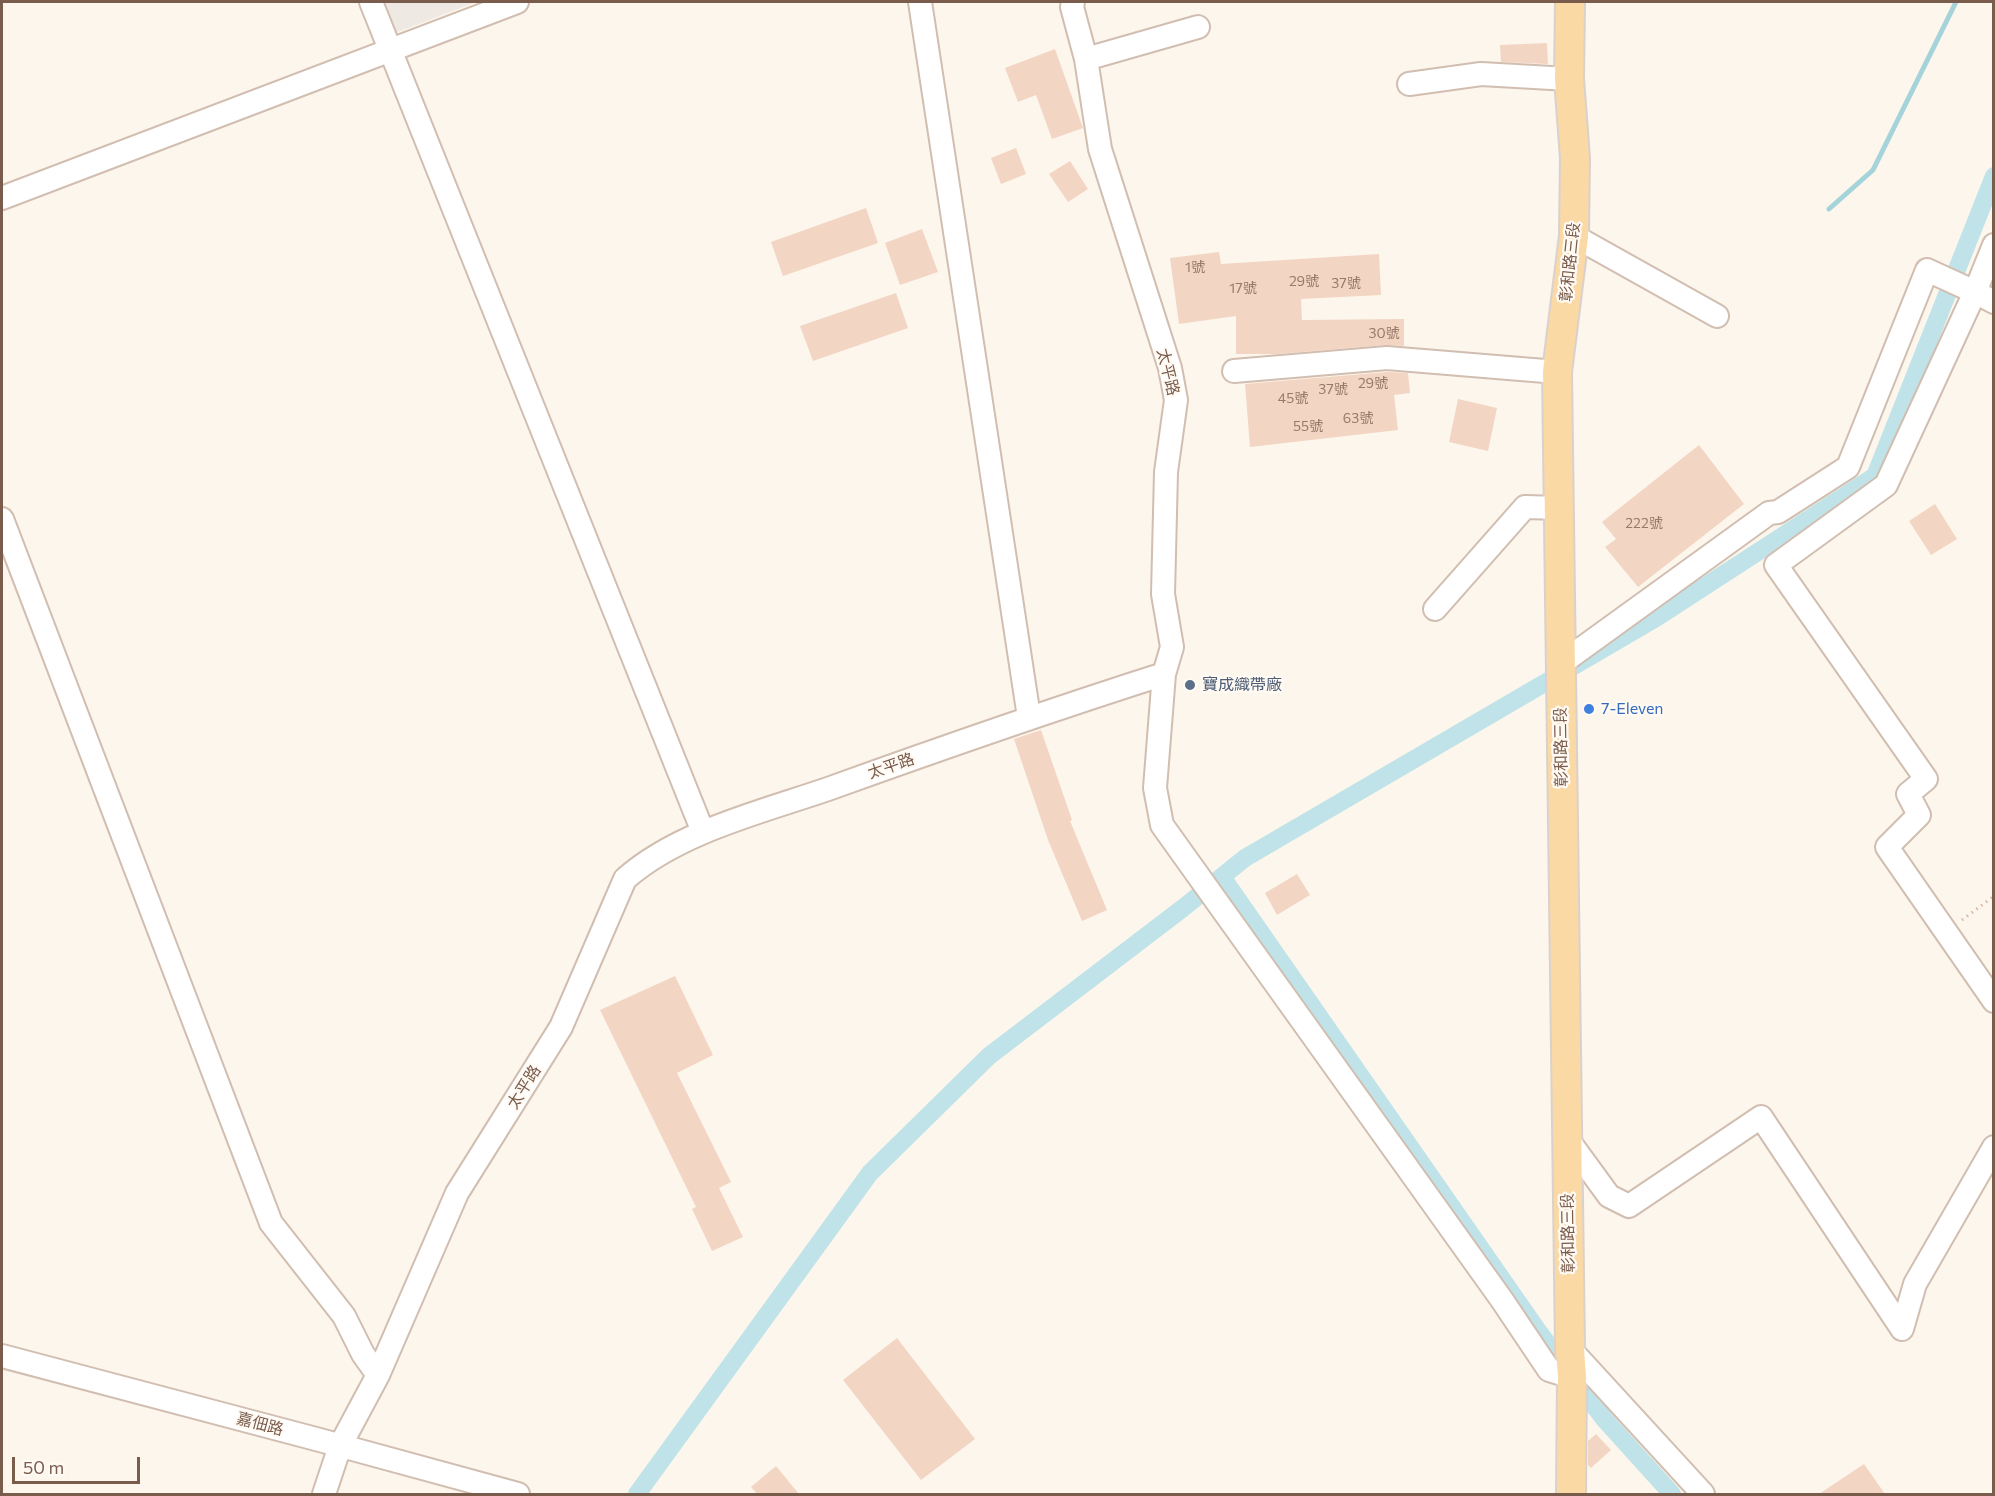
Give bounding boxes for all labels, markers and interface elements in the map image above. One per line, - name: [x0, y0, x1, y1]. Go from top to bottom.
- street label: 彰和路三段: [1556, 221, 1584, 303]
- house number: 1號: [1185, 259, 1205, 275]
- house number: 29號: [1289, 273, 1319, 289]
- house number: 37號: [1331, 275, 1361, 291]
- house number: 17號: [1229, 280, 1257, 296]
- house number: 30號: [1368, 325, 1400, 341]
- street label: 太平路: [1153, 346, 1183, 398]
- house number: 29號: [1358, 375, 1388, 391]
- house number: 37號: [1318, 381, 1348, 397]
- house number: 45號: [1278, 390, 1308, 406]
- house number: 63號: [1343, 410, 1373, 426]
- house number: 55號: [1293, 418, 1323, 434]
- house number: 222號: [1625, 515, 1663, 531]
- place label: 寶成織帶廠: [1202, 675, 1282, 695]
- marker: 寶成織帶廠: [1183, 678, 1197, 692]
- place label: 7-Eleven: [1601, 699, 1664, 719]
- marker: 7-Eleven: [1582, 702, 1596, 716]
- street label: 彰和路三段: [1551, 707, 1571, 787]
- street label: 太平路: [865, 749, 917, 783]
- street label: 太平路: [503, 1062, 545, 1112]
- street label: 彰和路三段: [1558, 1193, 1578, 1273]
- street label: 嘉佃路: [234, 1409, 286, 1439]
- scale bar: [15, 1445, 142, 1483]
- text: 50 m: [23, 1456, 64, 1478]

